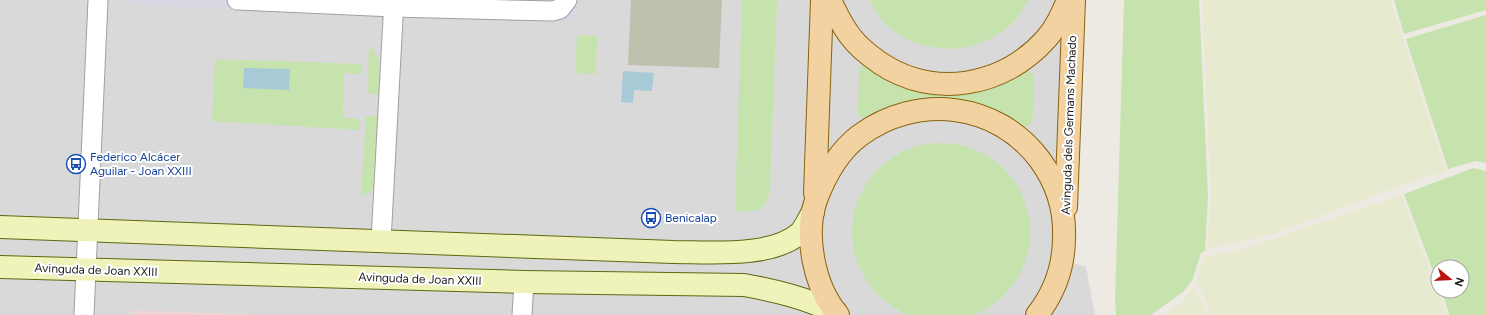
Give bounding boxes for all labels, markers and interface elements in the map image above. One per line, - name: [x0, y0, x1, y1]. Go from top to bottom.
- street label: Avinguda dels Germans Machado: [1059, 35, 1079, 215]
- place label: Federico Alcácer Aguilar - Joan XXIII: [90, 150, 192, 178]
- bus stop icon: Federico Alcácer Aguilar - Joan XXIII: [65, 153, 87, 175]
- bus stop icon: Benicalap: [640, 207, 662, 229]
- place label: Benicalap: [665, 211, 717, 225]
- north arrow: [1430, 259, 1470, 299]
- street label: Avinguda de Joan XXIII: [34, 261, 158, 279]
- street label: Avinguda de Joan XXIII: [358, 270, 482, 288]
- text: N: [1452, 276, 1467, 288]

